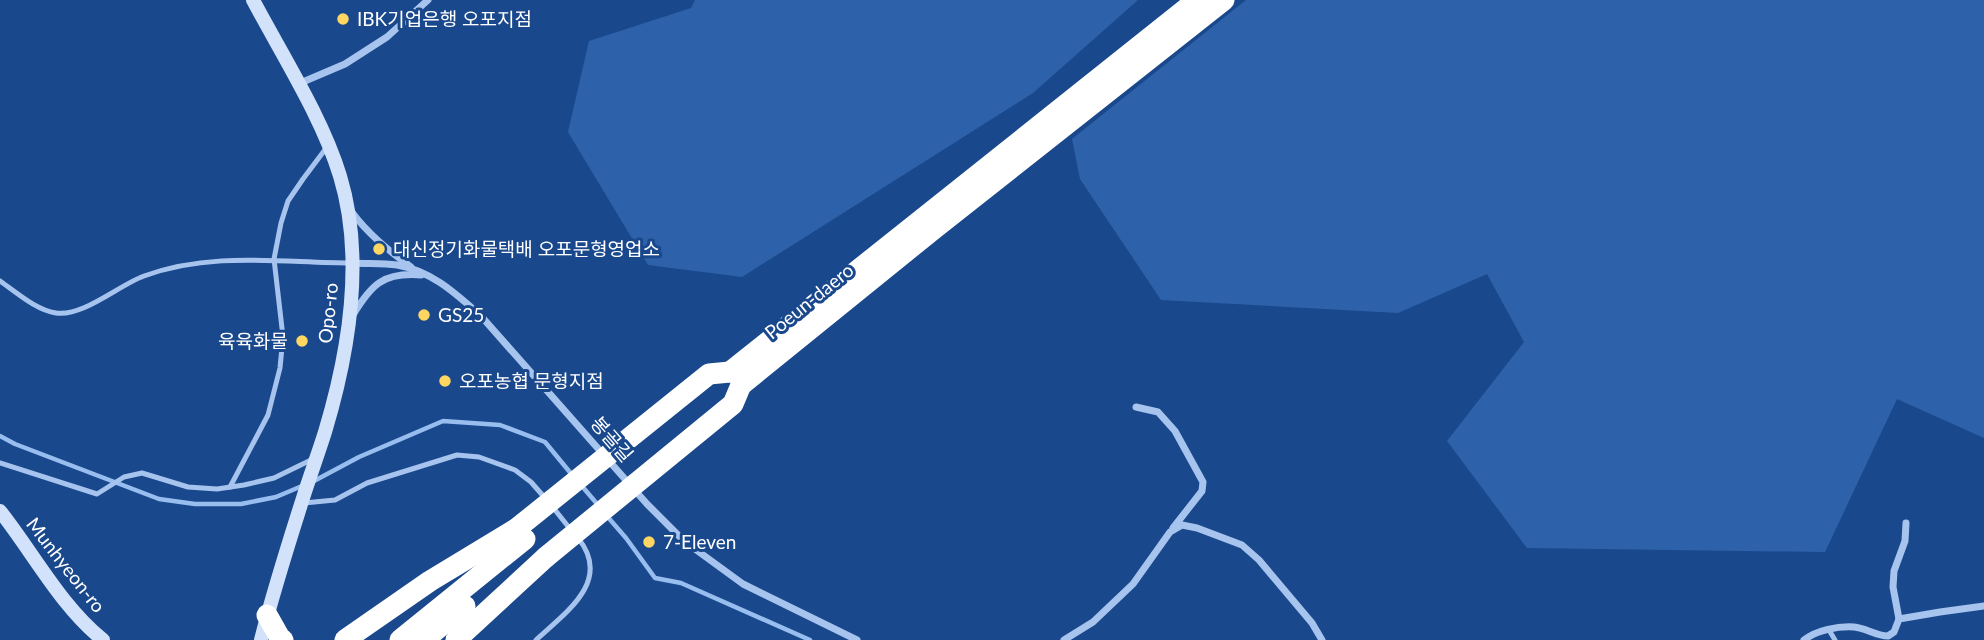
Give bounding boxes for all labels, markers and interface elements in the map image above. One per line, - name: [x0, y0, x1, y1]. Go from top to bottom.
- place label: IBK기업은행 오포지점: [357, 7, 532, 30]
- marker: IBK기업은행 오포지점: [335, 11, 351, 27]
- place label: 대신정기화물택배 오포문형영업소: [393, 237, 660, 260]
- marker: 대신정기화물택배 오포문형영업소: [371, 241, 387, 257]
- street label: Poeun-daero: [760, 258, 858, 343]
- street label: Opo-ro: [313, 282, 342, 344]
- place label: GS25: [438, 303, 484, 326]
- marker: GS25: [416, 307, 432, 323]
- place label: 육육화물: [218, 329, 288, 352]
- marker: 육육화물: [294, 333, 310, 349]
- place label: 오포농협 문형지점: [459, 369, 604, 392]
- marker: 오포농협 문형지점: [437, 373, 453, 389]
- street label: 봉골길: [586, 411, 638, 466]
- street label: Munhyeon-ro: [22, 513, 111, 617]
- place label: 7-Eleven: [663, 530, 736, 553]
- marker: 7-Eleven: [641, 534, 657, 550]

